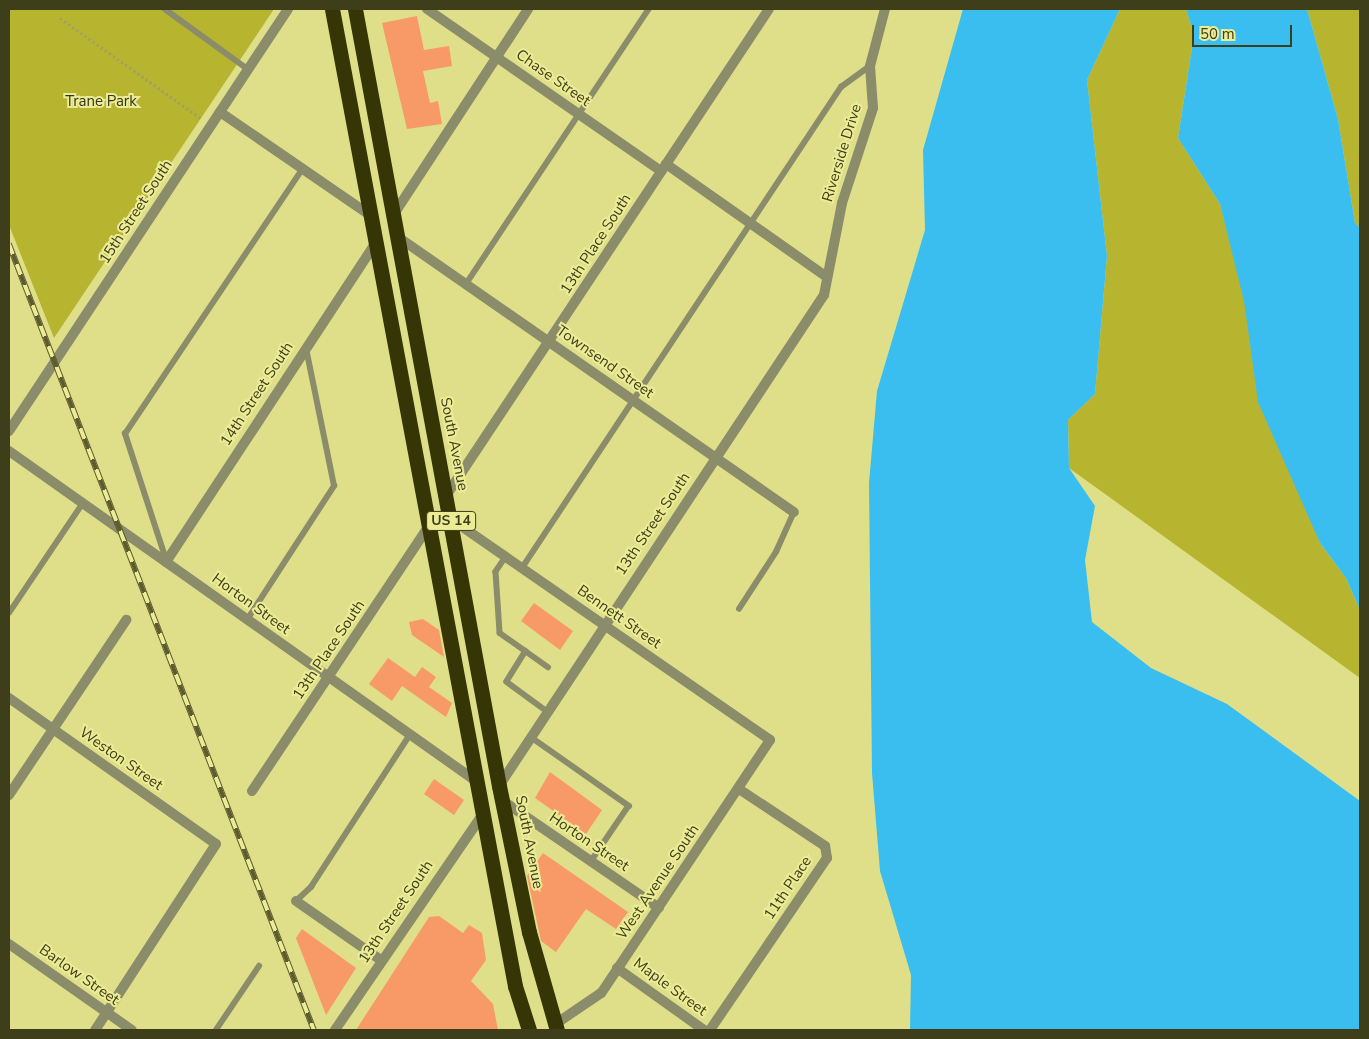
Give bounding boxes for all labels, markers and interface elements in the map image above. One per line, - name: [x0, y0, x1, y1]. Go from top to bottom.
- scale bar: [1194, 15, 1294, 47]
- text: 50 m: [1200, 24, 1235, 44]
- street label: Chase Street: [512, 46, 594, 110]
- park label: Trane Park: [65, 93, 137, 111]
- street label: Riverside Drive: [819, 102, 865, 204]
- street label: 15th Street South: [96, 157, 176, 267]
- street label: 13th Place South: [557, 191, 635, 297]
- street label: Townsend Street: [553, 322, 657, 402]
- street label: 14th Street South: [217, 339, 297, 449]
- street label: South Avenue: [436, 396, 472, 492]
- street label: 13th Street South: [612, 469, 694, 579]
- road number: US 14: [426, 510, 476, 532]
- street label: Horton Street: [208, 570, 294, 638]
- street label: Bennett Street: [574, 581, 664, 653]
- street label: 13th Place South: [289, 597, 369, 703]
- street label: Weston Street: [76, 724, 166, 794]
- street label: South Avenue: [511, 794, 547, 890]
- street label: Horton Street: [546, 809, 632, 875]
- street label: West Avenue South: [613, 821, 703, 943]
- street label: 11th Place: [760, 853, 816, 923]
- street label: 13th Street South: [355, 857, 437, 967]
- street label: Barlow Street: [36, 941, 122, 1009]
- street label: Maple Street: [630, 954, 710, 1020]

